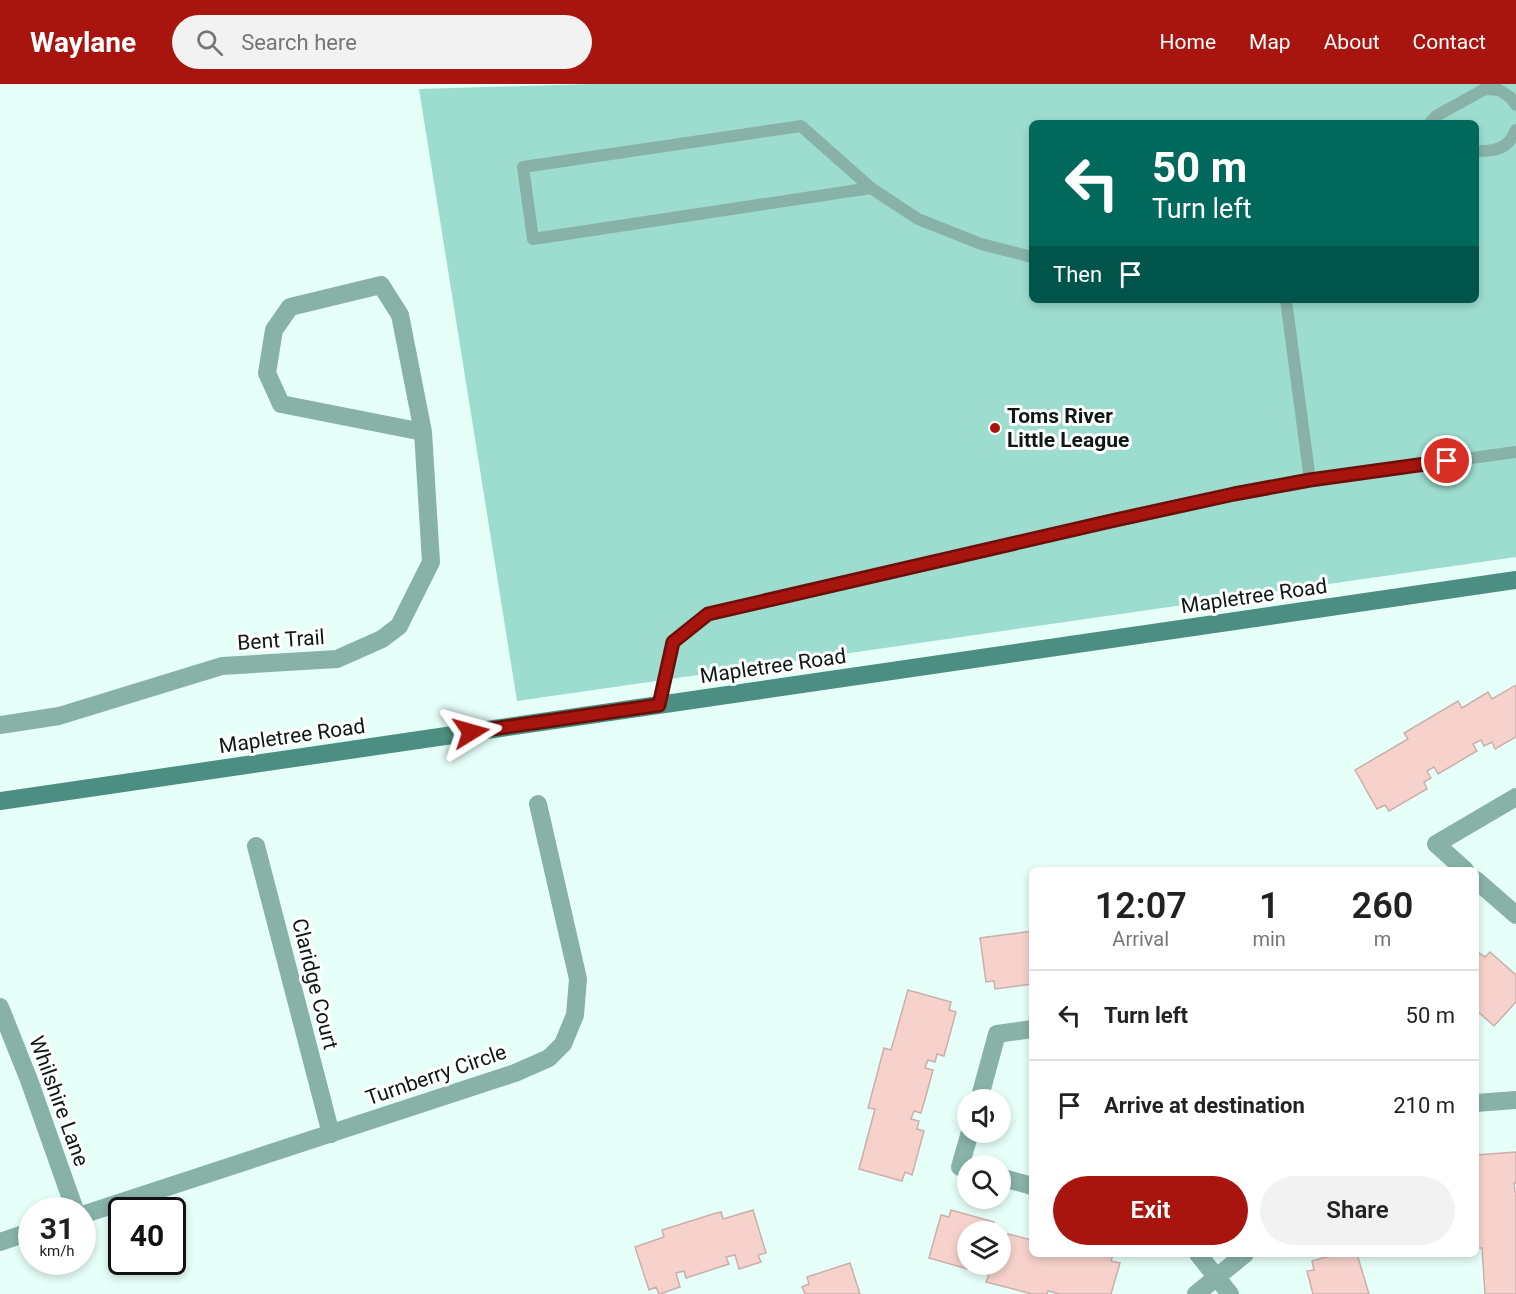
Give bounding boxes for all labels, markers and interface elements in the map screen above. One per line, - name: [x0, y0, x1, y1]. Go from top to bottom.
- search box: [172, 15, 592, 69]
- text: Waylane: [30, 26, 136, 59]
- icon: search: [193, 26, 226, 59]
- text: Search here: [241, 30, 357, 55]
- text: Home: [1160, 30, 1216, 54]
- text: Map: [1249, 30, 1291, 54]
- text: About: [1324, 30, 1380, 54]
- text: Contact: [1413, 30, 1486, 54]
- text: 50 m: [1152, 143, 1247, 192]
- icon: left: [1053, 144, 1131, 222]
- text: Turn left: [1152, 193, 1252, 225]
- icon: arrive: [1114, 258, 1147, 291]
- text: Then: [1053, 262, 1102, 287]
- place label: Toms River Little League: [1007, 404, 1129, 452]
- marker: Toms River Little League: [988, 421, 1002, 435]
- pin: [1421, 435, 1472, 486]
- icon: arrive: [1430, 444, 1463, 477]
- street label: Mapletree Road: [1179, 574, 1329, 618]
- street label: Bent Trail: [236, 625, 326, 655]
- street label: Mapletree Road: [698, 644, 848, 688]
- position arrow: [439, 700, 503, 764]
- street label: Mapletree Road: [217, 714, 367, 758]
- text: 12:07: [1095, 885, 1187, 927]
- text: 1: [1259, 885, 1279, 927]
- text: 260: [1352, 885, 1413, 927]
- street label: Claridge Court: [287, 916, 343, 1052]
- text: Arrival: [1112, 927, 1169, 951]
- text: min: [1252, 927, 1286, 951]
- text: m: [1374, 927, 1391, 951]
- icon: left: [1053, 999, 1086, 1032]
- text: Turn left: [1104, 1003, 1188, 1028]
- text: 50 m: [1406, 1003, 1455, 1028]
- street label: Whilshire Lane: [24, 1033, 94, 1169]
- street label: Turnberry Circle: [362, 1040, 510, 1110]
- map controls: [957, 1089, 1011, 1275]
- button: sound: [957, 1089, 1011, 1143]
- icon: arrive: [1053, 1089, 1086, 1122]
- text: Arrive at destination: [1104, 1093, 1305, 1118]
- text: 210 m: [1393, 1093, 1455, 1118]
- button: search: [957, 1155, 1011, 1209]
- button: Exit: [1053, 1176, 1248, 1245]
- button: Share: [1260, 1176, 1455, 1245]
- speed limit sign: 40: [108, 1197, 186, 1275]
- text: 31: [40, 1211, 74, 1246]
- button: layers: [957, 1221, 1011, 1275]
- text: km/h: [39, 1242, 75, 1260]

